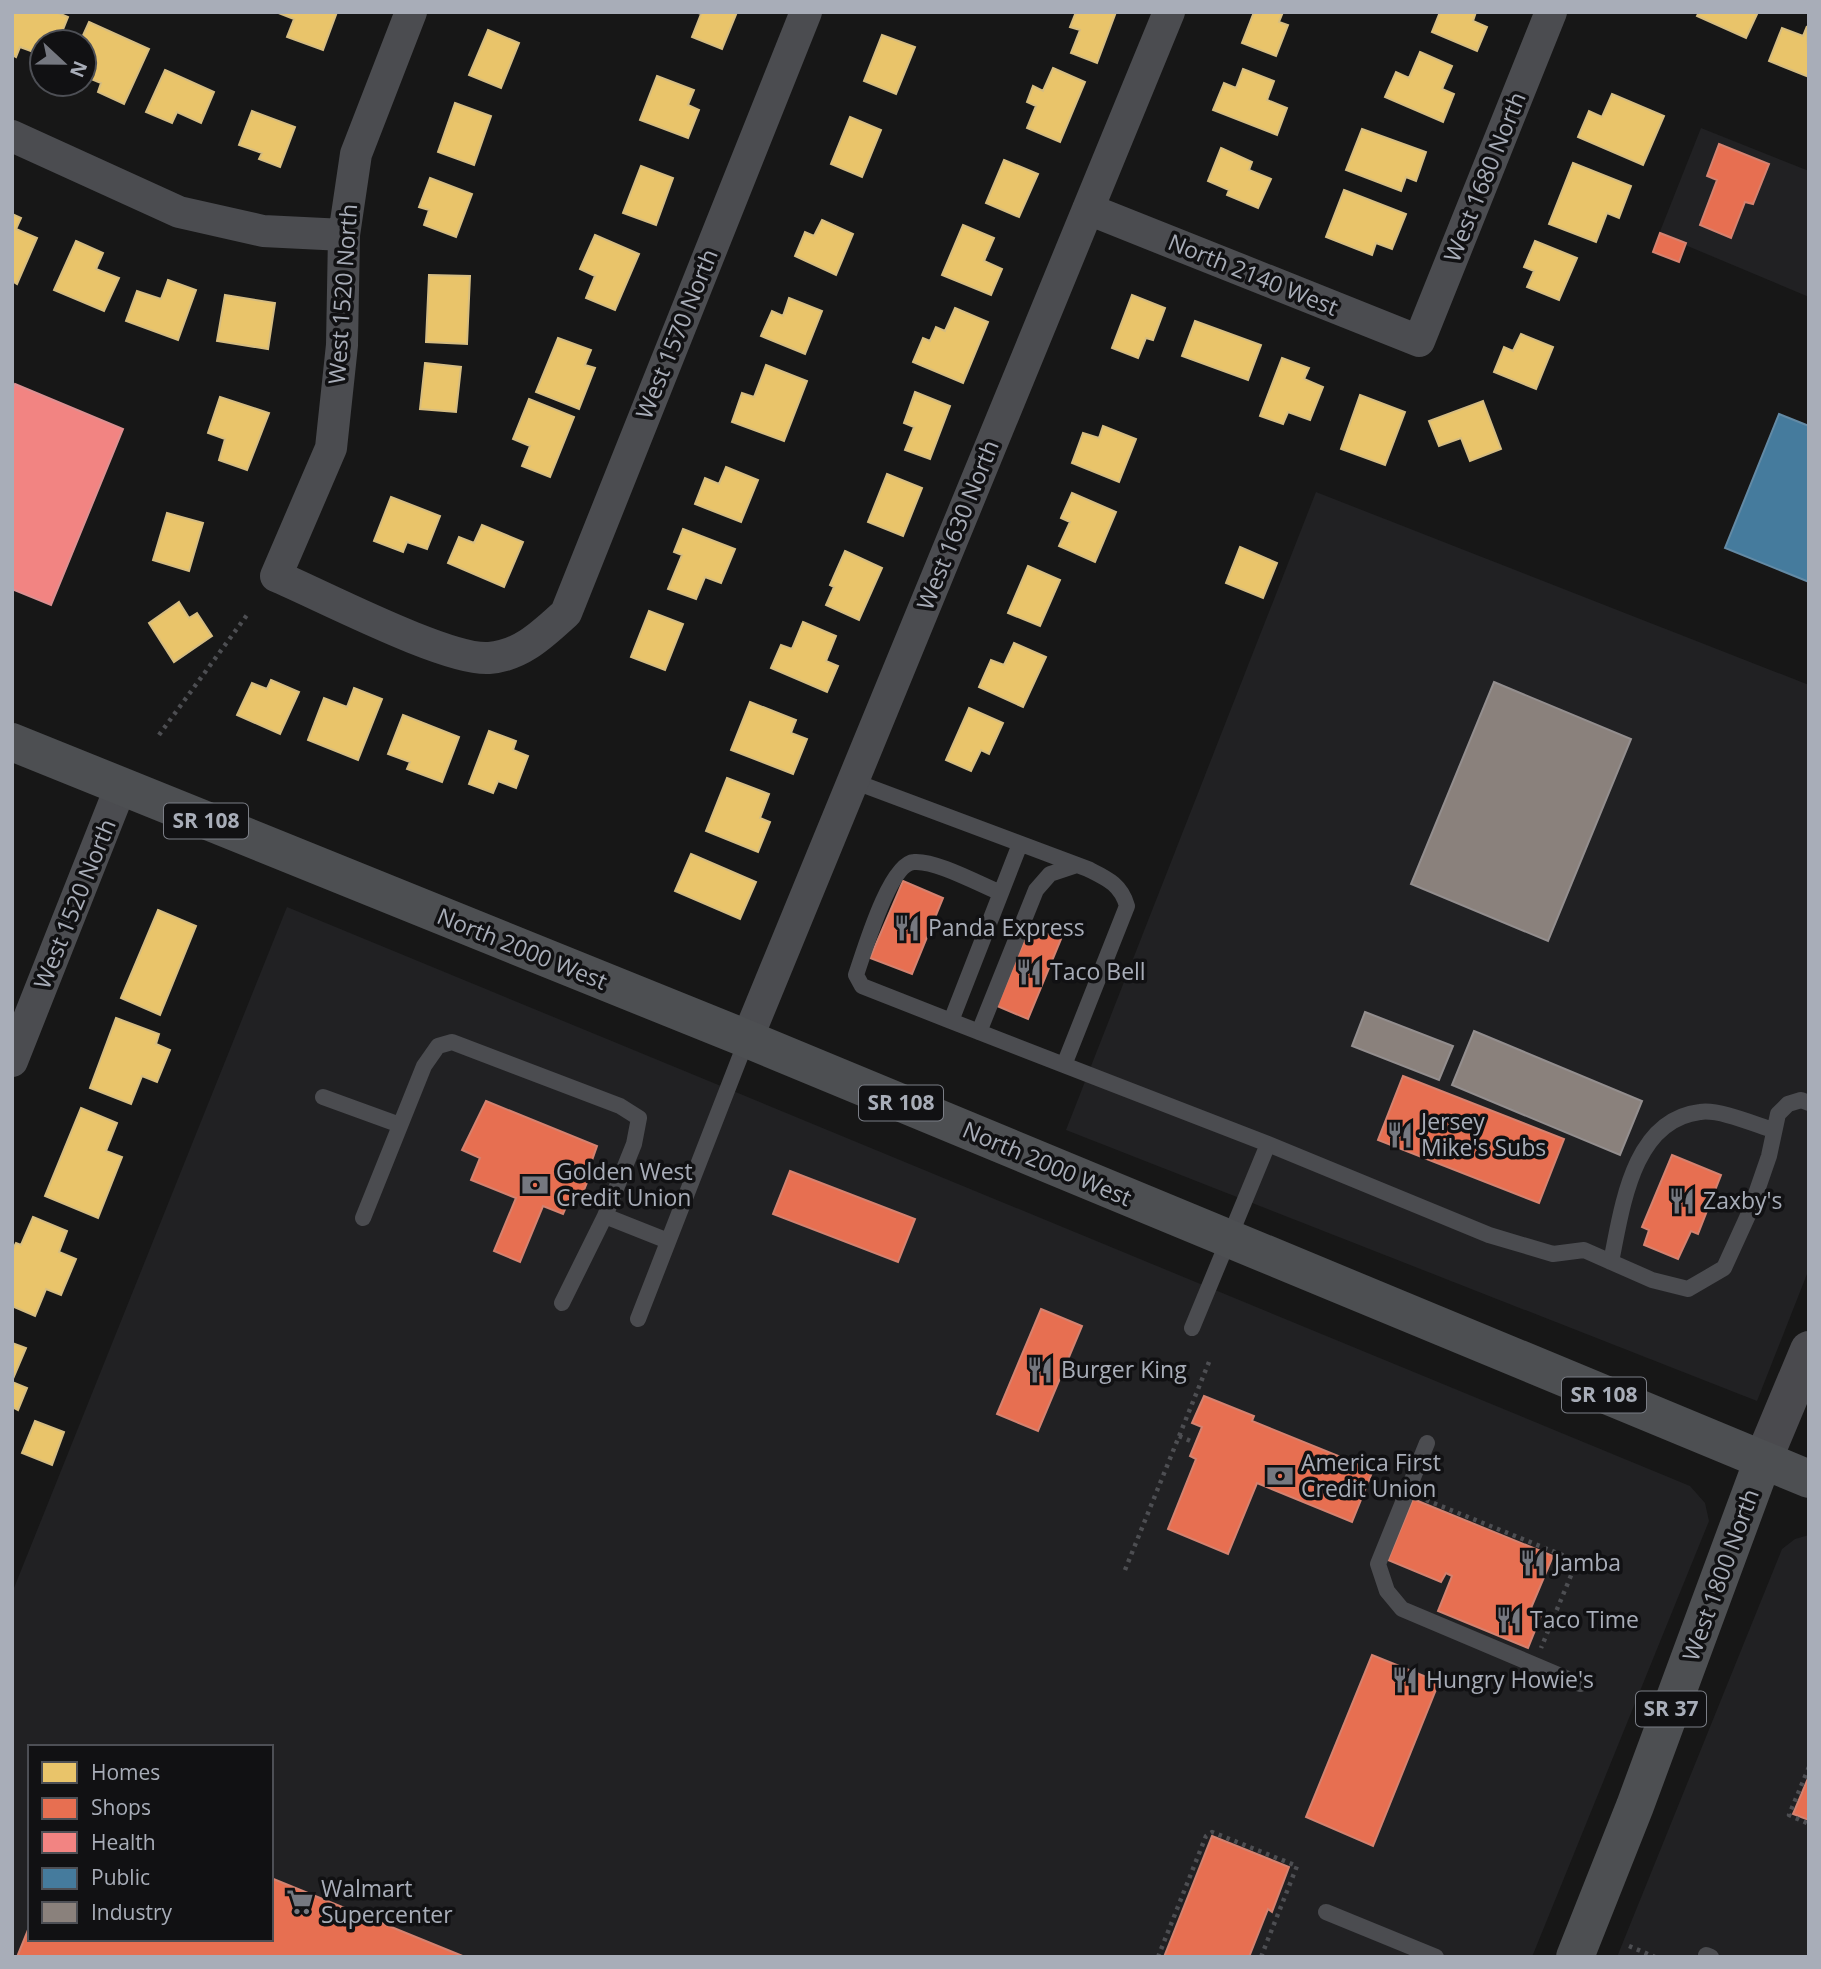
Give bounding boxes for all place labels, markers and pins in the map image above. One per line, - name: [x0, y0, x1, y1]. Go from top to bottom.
- place label: Panda Express: [928, 911, 1085, 943]
- restaurant icon: Panda Express: [892, 913, 922, 943]
- place label: Taco Bell: [1050, 955, 1146, 987]
- restaurant icon: Taco Bell: [1014, 957, 1044, 987]
- place label: Jersey Mike's Subs: [1419, 1105, 1546, 1163]
- restaurant icon: Jersey Mike's Subs: [1385, 1120, 1415, 1150]
- place label: Golden West Credit Union: [556, 1155, 693, 1213]
- bank icon: Golden West Credit Union: [520, 1170, 550, 1200]
- place label: Zaxby's: [1703, 1184, 1783, 1216]
- restaurant icon: Zaxby's: [1667, 1186, 1697, 1216]
- place label: Burger King: [1061, 1353, 1187, 1385]
- restaurant icon: Burger King: [1025, 1355, 1055, 1385]
- place label: America First Credit Union: [1301, 1446, 1441, 1504]
- bank icon: America First Credit Union: [1265, 1461, 1295, 1491]
- place label: Jamba: [1552, 1546, 1621, 1578]
- restaurant icon: Jamba: [1518, 1548, 1548, 1578]
- place label: Taco Time: [1530, 1603, 1639, 1635]
- restaurant icon: Taco Time: [1494, 1605, 1524, 1635]
- place label: Hungry Howie's: [1426, 1663, 1594, 1695]
- restaurant icon: Hungry Howie's: [1390, 1665, 1420, 1695]
- place label: Walmart Supercenter: [321, 1872, 453, 1930]
- supermarket icon: Walmart Supercenter: [285, 1887, 315, 1917]

